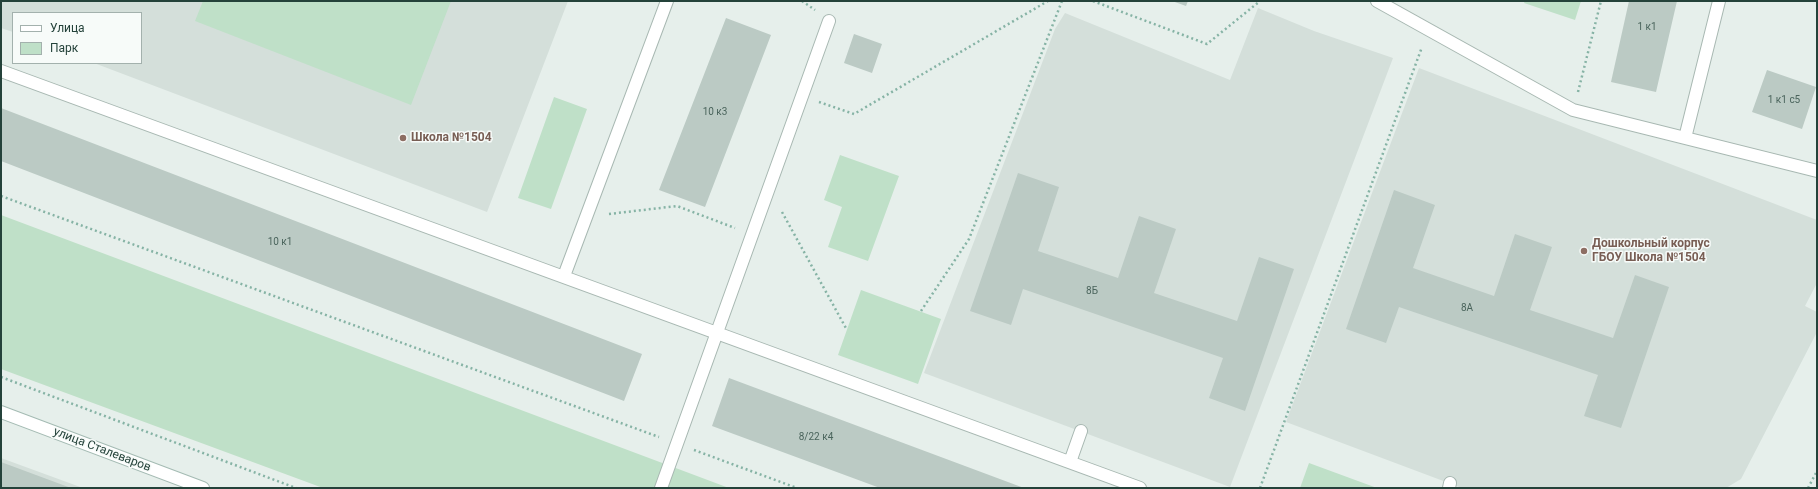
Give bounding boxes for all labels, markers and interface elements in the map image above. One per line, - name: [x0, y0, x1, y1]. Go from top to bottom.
- legend: [12, 12, 142, 64]
- text: Улица: [50, 21, 85, 35]
- house number: 1 к1: [1637, 21, 1657, 33]
- text: Парк: [50, 41, 78, 55]
- house number: 1 к1 с5: [1768, 94, 1800, 106]
- house number: 10 к3: [703, 106, 727, 118]
- place label: Школа №1504: [411, 131, 492, 145]
- marker: Школа №1504: [398, 133, 408, 143]
- house number: 10 к1: [268, 236, 292, 248]
- place label: Дошкольный корпус ГБОУ Школа №1504: [1592, 237, 1710, 265]
- marker: Дошкольный корпус ГБОУ Школа №1504: [1579, 246, 1589, 256]
- house number: 8Б: [1086, 285, 1098, 297]
- house number: 8А: [1461, 302, 1473, 314]
- street label: улица Сталеваров: [51, 425, 153, 475]
- house number: 8/22 к4: [799, 431, 833, 443]

